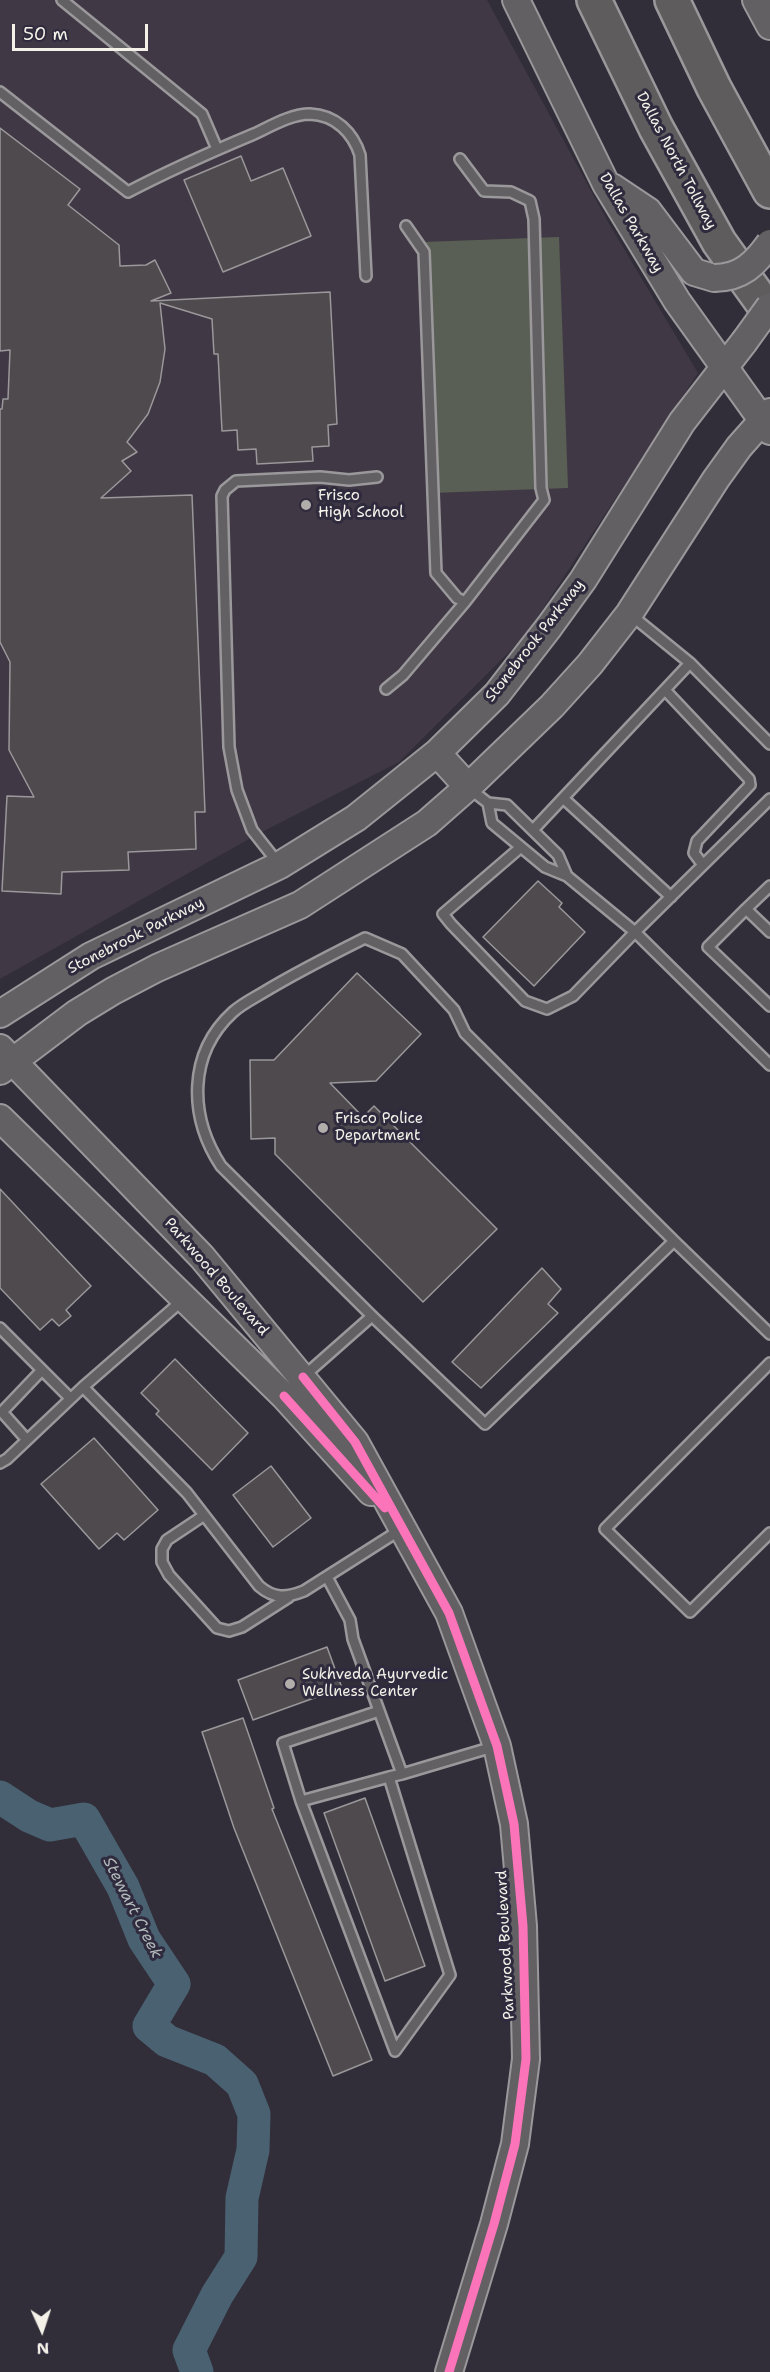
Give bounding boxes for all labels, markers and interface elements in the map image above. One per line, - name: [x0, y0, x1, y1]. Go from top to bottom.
- scale bar: [15, 12, 152, 50]
- text: 50 m: [23, 22, 68, 46]
- street label: Dallas North Tollway: [632, 89, 720, 233]
- street label: Dallas Parkway: [595, 170, 667, 276]
- place label: Frisco High School: [318, 487, 404, 522]
- marker: Frisco High School: [299, 498, 313, 512]
- street label: Stonebrook Parkway: [482, 576, 588, 706]
- street label: Stonebrook Parkway: [65, 894, 207, 978]
- place label: Frisco Police Department: [335, 1110, 423, 1145]
- marker: Frisco Police Department: [316, 1121, 330, 1135]
- street label: Parkwood Boulevard: [160, 1215, 272, 1339]
- place label: Sukhveda Ayurvedic Wellness Center: [302, 1666, 448, 1701]
- marker: Sukhveda Ayurvedic Wellness Center: [283, 1677, 297, 1691]
- water label: Stewart Creek: [98, 1854, 166, 1962]
- street label: Parkwood Boulevard: [493, 1870, 519, 2020]
- north arrow: [12, 2300, 72, 2360]
- text: N: [36, 2338, 50, 2359]

